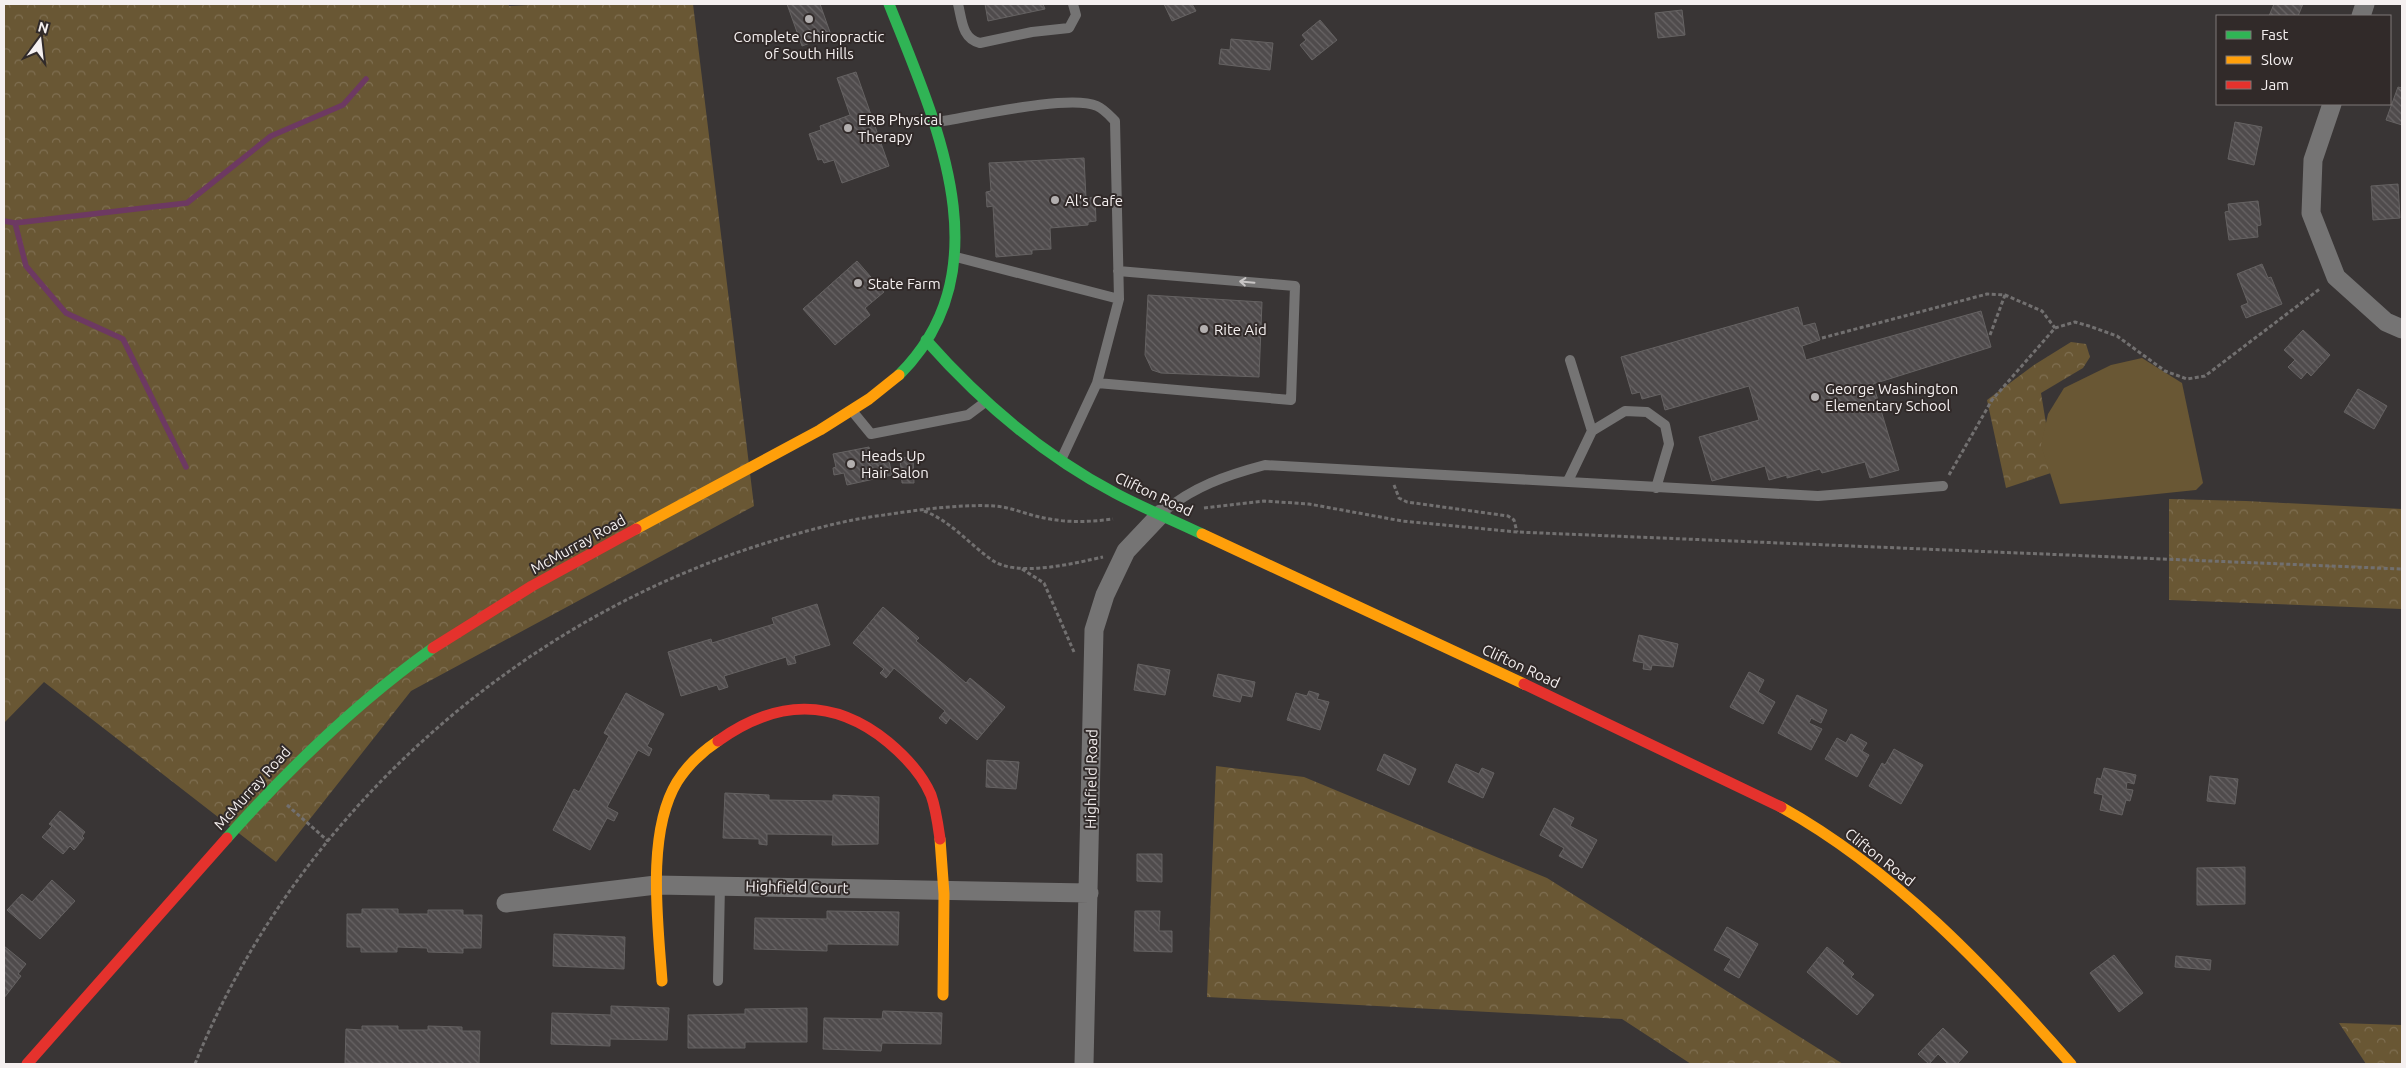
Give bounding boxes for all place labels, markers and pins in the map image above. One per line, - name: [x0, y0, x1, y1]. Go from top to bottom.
- marker: Complete Chiropractic of South Hills: [803, 13, 815, 25]
- place label: Complete Chiropractic of South Hills: [734, 28, 885, 62]
- place label: ERB Physical Therapy: [858, 111, 942, 145]
- marker: ERB Physical Therapy: [842, 122, 854, 134]
- place label: Al's Cafe: [1065, 192, 1123, 209]
- marker: Al's Cafe: [1049, 194, 1061, 206]
- place label: State Farm: [868, 275, 941, 292]
- marker: State Farm: [852, 277, 864, 289]
- place label: Rite Aid: [1214, 321, 1267, 338]
- marker: Rite Aid: [1198, 323, 1210, 335]
- place label: George Washington Elementary School: [1825, 380, 1958, 414]
- marker: George Washington Elementary School: [1809, 391, 1821, 403]
- place label: Heads Up Hair Salon: [861, 447, 929, 481]
- marker: Heads Up Hair Salon: [845, 458, 857, 470]

